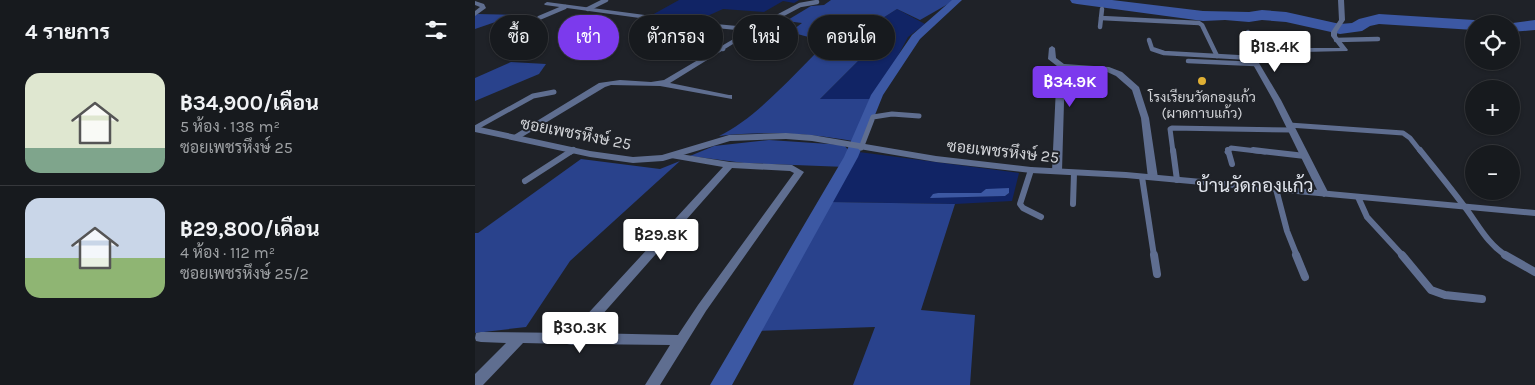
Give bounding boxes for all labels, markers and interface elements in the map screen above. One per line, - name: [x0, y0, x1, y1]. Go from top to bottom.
- chip: ซื้อ: [490, 15, 548, 60]
- chip: เช่า: [558, 15, 619, 60]
- chip: ตัวกรอง: [629, 15, 723, 60]
- chip: ใหม่: [733, 15, 798, 60]
- chip: คอนโด: [808, 15, 895, 60]
- map controls: [1465, 15, 1520, 200]
- button: locate: [1465, 15, 1520, 70]
- icon: filters: [422, 16, 450, 44]
- text: 4 รายการ: [25, 20, 110, 44]
- pin: ฿18.4K: [1234, 30, 1316, 73]
- text: ฿18.4K: [1250, 37, 1300, 56]
- pin: ฿34.9K: [1029, 66, 1111, 108]
- text: ฿34.9K: [1044, 72, 1096, 91]
- marker: โรงเรียนวัดกองแก้ว (ผาดกาบแก้ว): [1196, 75, 1208, 87]
- button: +: [1465, 80, 1520, 135]
- place label: โรงเรียนวัดกองแก้ว (ผาดกาบแก้ว): [1147, 88, 1256, 122]
- text: ฿34,900/เดือน: [180, 91, 319, 115]
- icon: home: [65, 93, 125, 153]
- street label: ซอยเพชรหึงษ์ 25: [519, 110, 634, 154]
- text: 5 ห้อง · 138 m²: [180, 117, 280, 136]
- street label: ซอยเพชรหึงษ์ 25: [946, 133, 1060, 167]
- text: ซอยเพชรหึงษ์ 25: [180, 138, 293, 157]
- button: −: [1465, 145, 1520, 200]
- district label: บ้านวัดกองแก้ว: [1197, 174, 1313, 197]
- text: ฿29,800/เดือน: [180, 217, 320, 241]
- icon: home: [65, 218, 125, 278]
- pin: ฿29.8K: [620, 218, 702, 261]
- text: ฿29.8K: [634, 225, 688, 244]
- text: 4 ห้อง · 112 m²: [180, 243, 275, 262]
- text: ซอยเพชรหึงษ์ 25/2: [180, 264, 309, 283]
- pin: ฿30.3K: [539, 312, 621, 354]
- text: ฿30.3K: [553, 318, 607, 337]

